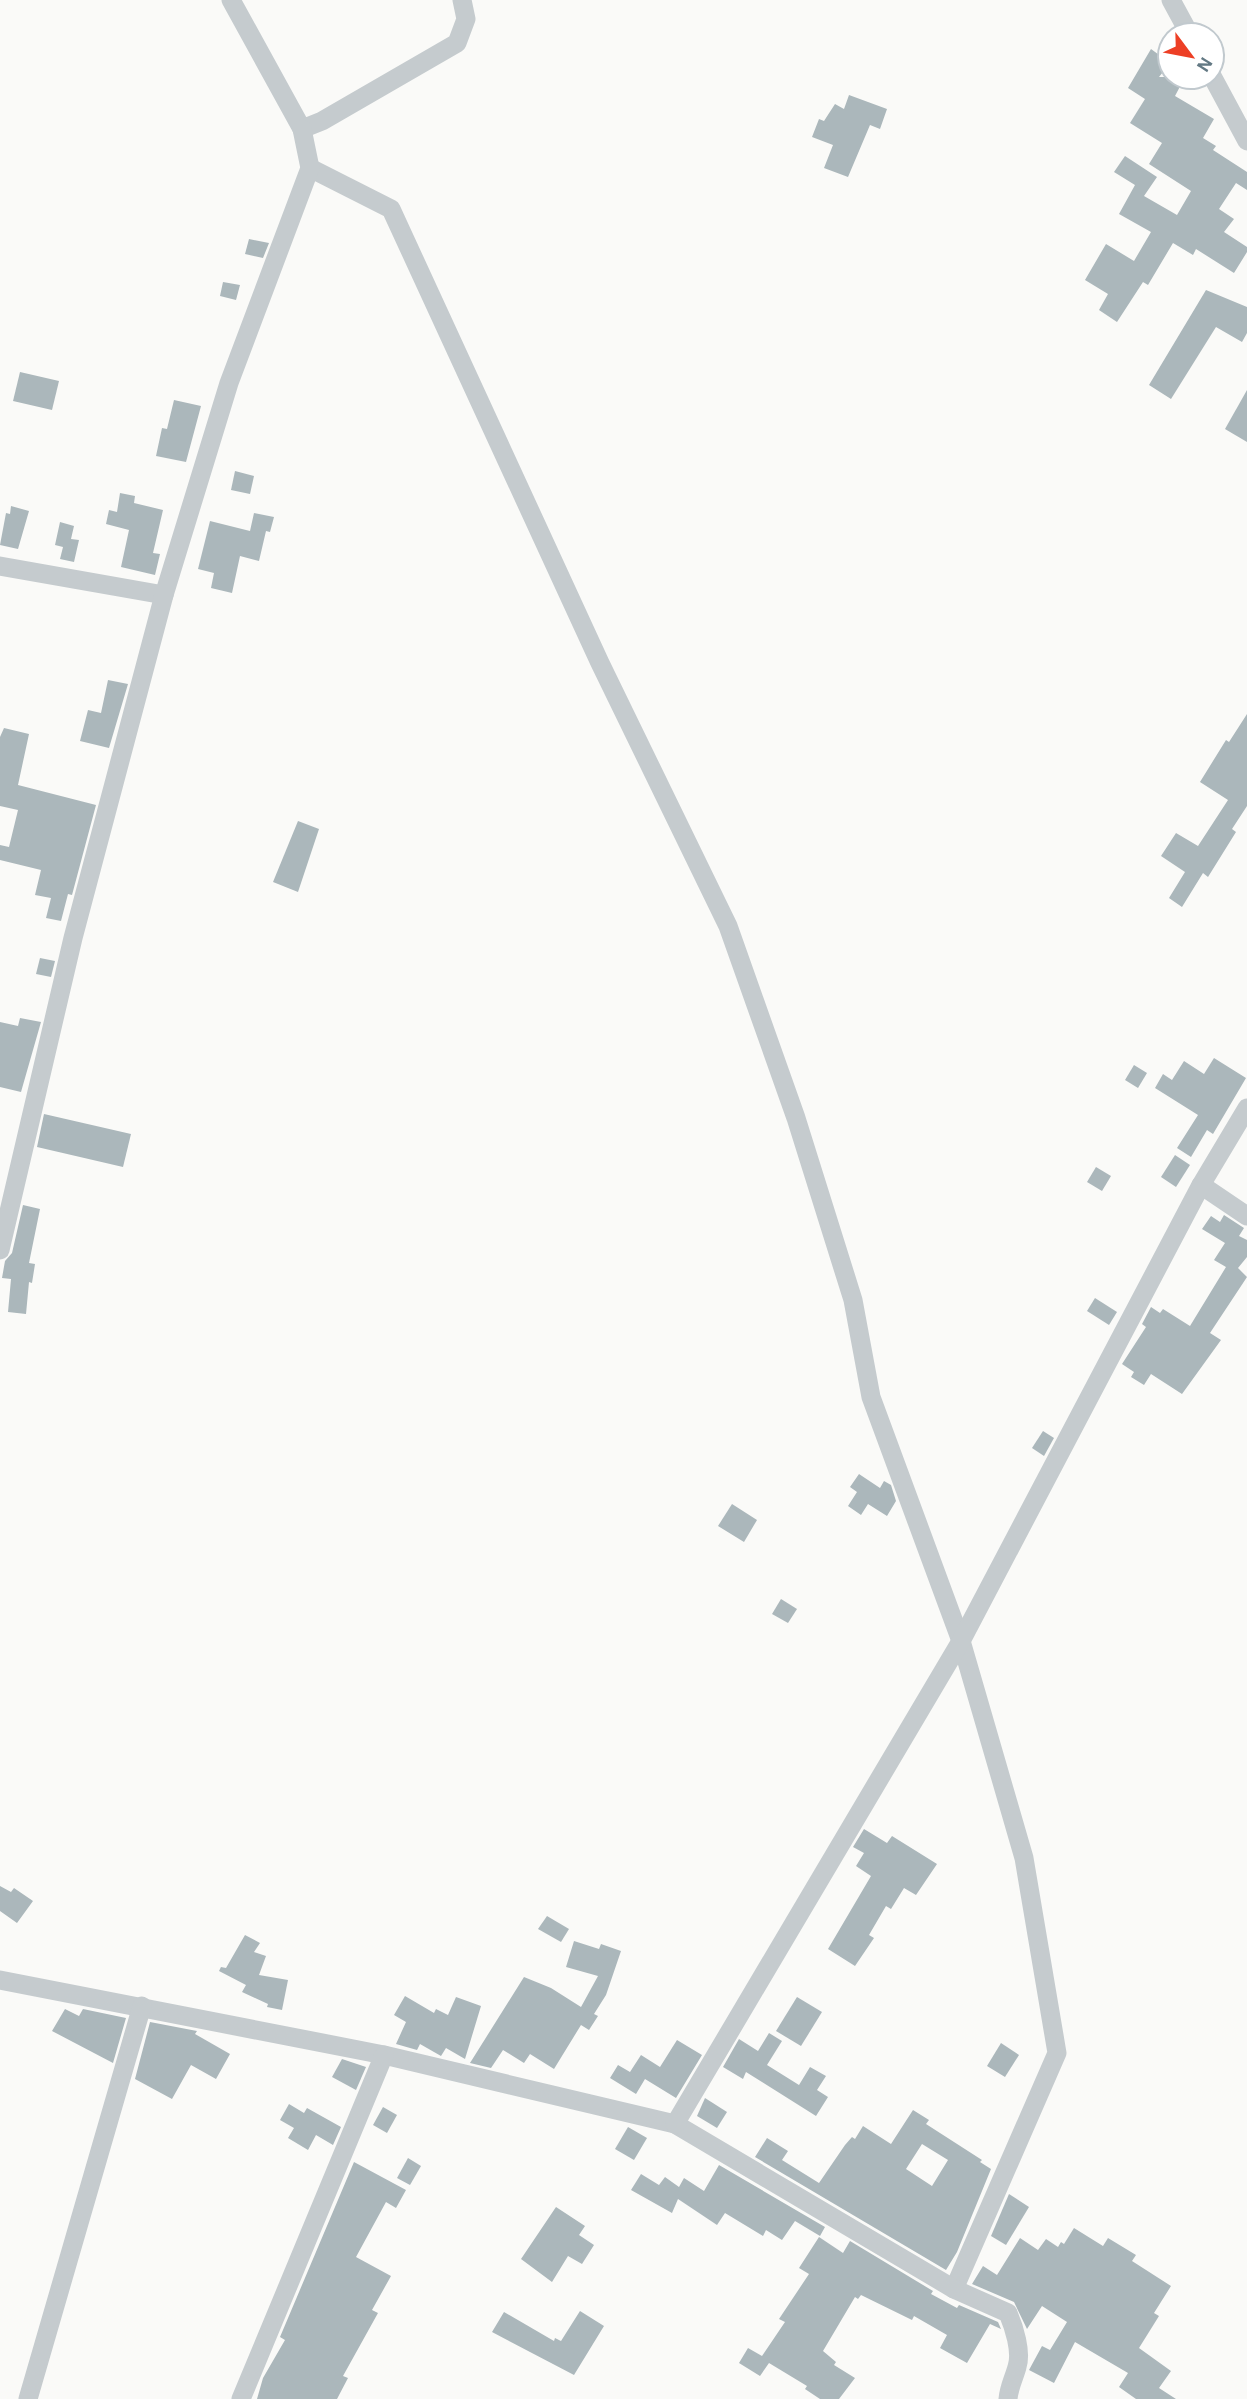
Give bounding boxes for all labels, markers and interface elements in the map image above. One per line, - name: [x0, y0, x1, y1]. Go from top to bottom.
- north arrow: [1156, 21, 1226, 91]
- text: N: [1193, 54, 1216, 75]

